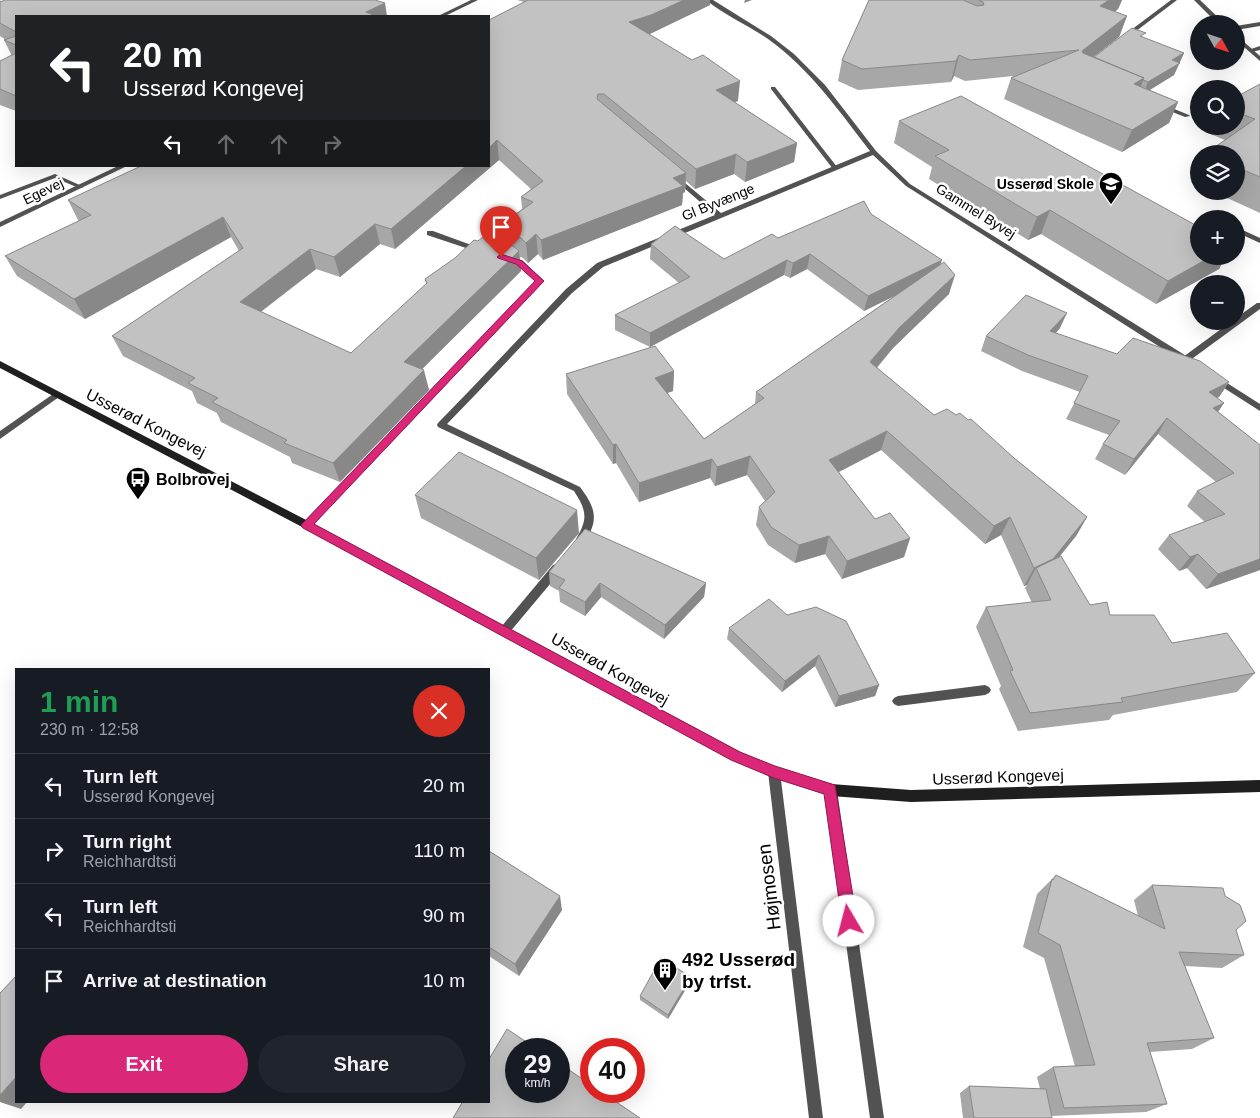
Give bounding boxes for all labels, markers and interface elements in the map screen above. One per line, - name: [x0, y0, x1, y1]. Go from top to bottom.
- north arrow: [1190, 15, 1245, 70]
- map controls: [1190, 15, 1245, 330]
- icon: left: [40, 35, 105, 100]
- text: 20 m: [123, 35, 203, 74]
- text: Usserød Kongevej: [123, 76, 304, 101]
- button: search: [1190, 80, 1245, 135]
- icon: left: [159, 130, 187, 158]
- icon: ahead: [212, 130, 240, 158]
- icon: ahead: [265, 130, 293, 158]
- icon: right: [318, 130, 346, 158]
- button: layers: [1190, 145, 1245, 200]
- school or university icon: Usserød Skole: [1098, 171, 1124, 205]
- street label: Egevej: [20, 174, 66, 208]
- place label: Usserød Skole: [997, 176, 1094, 192]
- street label: Gl Byvænge: [679, 180, 757, 224]
- street label: Gammel Byvej: [933, 180, 1019, 242]
- pin: [480, 206, 522, 257]
- button: +: [1190, 210, 1245, 265]
- icon: arrive: [487, 213, 515, 241]
- button: −: [1190, 275, 1245, 330]
- street label: Usserød Kongevej: [84, 386, 208, 460]
- bus stop icon: Bolbrovej: [125, 466, 151, 500]
- place label: Bolbrovej: [156, 471, 230, 488]
- street label: Usserød Kongevej: [548, 630, 672, 708]
- text: 1 min: [40, 685, 118, 718]
- button: close: [413, 685, 465, 737]
- text: 230 m · 12:58: [40, 721, 139, 738]
- text: Turn left: [83, 766, 158, 787]
- street label: Usserød Kongevej: [932, 766, 1064, 788]
- icon: left: [40, 772, 68, 800]
- text: 20 m: [423, 775, 465, 796]
- text: Usserød Kongevej: [83, 788, 215, 805]
- text: Turn right: [83, 831, 171, 852]
- icon: right: [40, 837, 68, 865]
- text: 110 m: [414, 840, 465, 861]
- street label: Højmosen: [753, 843, 785, 931]
- text: Reichhardtsti: [83, 853, 176, 870]
- position arrow: [822, 894, 874, 946]
- text: Turn left: [83, 896, 158, 917]
- icon: left: [40, 902, 68, 930]
- text: 90 m: [423, 905, 465, 926]
- text: Reichhardtsti: [83, 918, 176, 935]
- place label: 492 Usserød by trfst.: [682, 949, 795, 992]
- building icon: 492 Usserød by trfst.: [652, 957, 678, 991]
- icon: arrive: [40, 967, 68, 995]
- text: Arrive at destination: [83, 970, 267, 991]
- text: 10 m: [423, 970, 465, 991]
- button: Exit: [40, 1035, 248, 1093]
- button: Share: [258, 1035, 465, 1093]
- speed limit sign: 40: [580, 1038, 645, 1103]
- text: 29: [524, 1050, 551, 1078]
- text: km/h: [524, 1076, 551, 1090]

